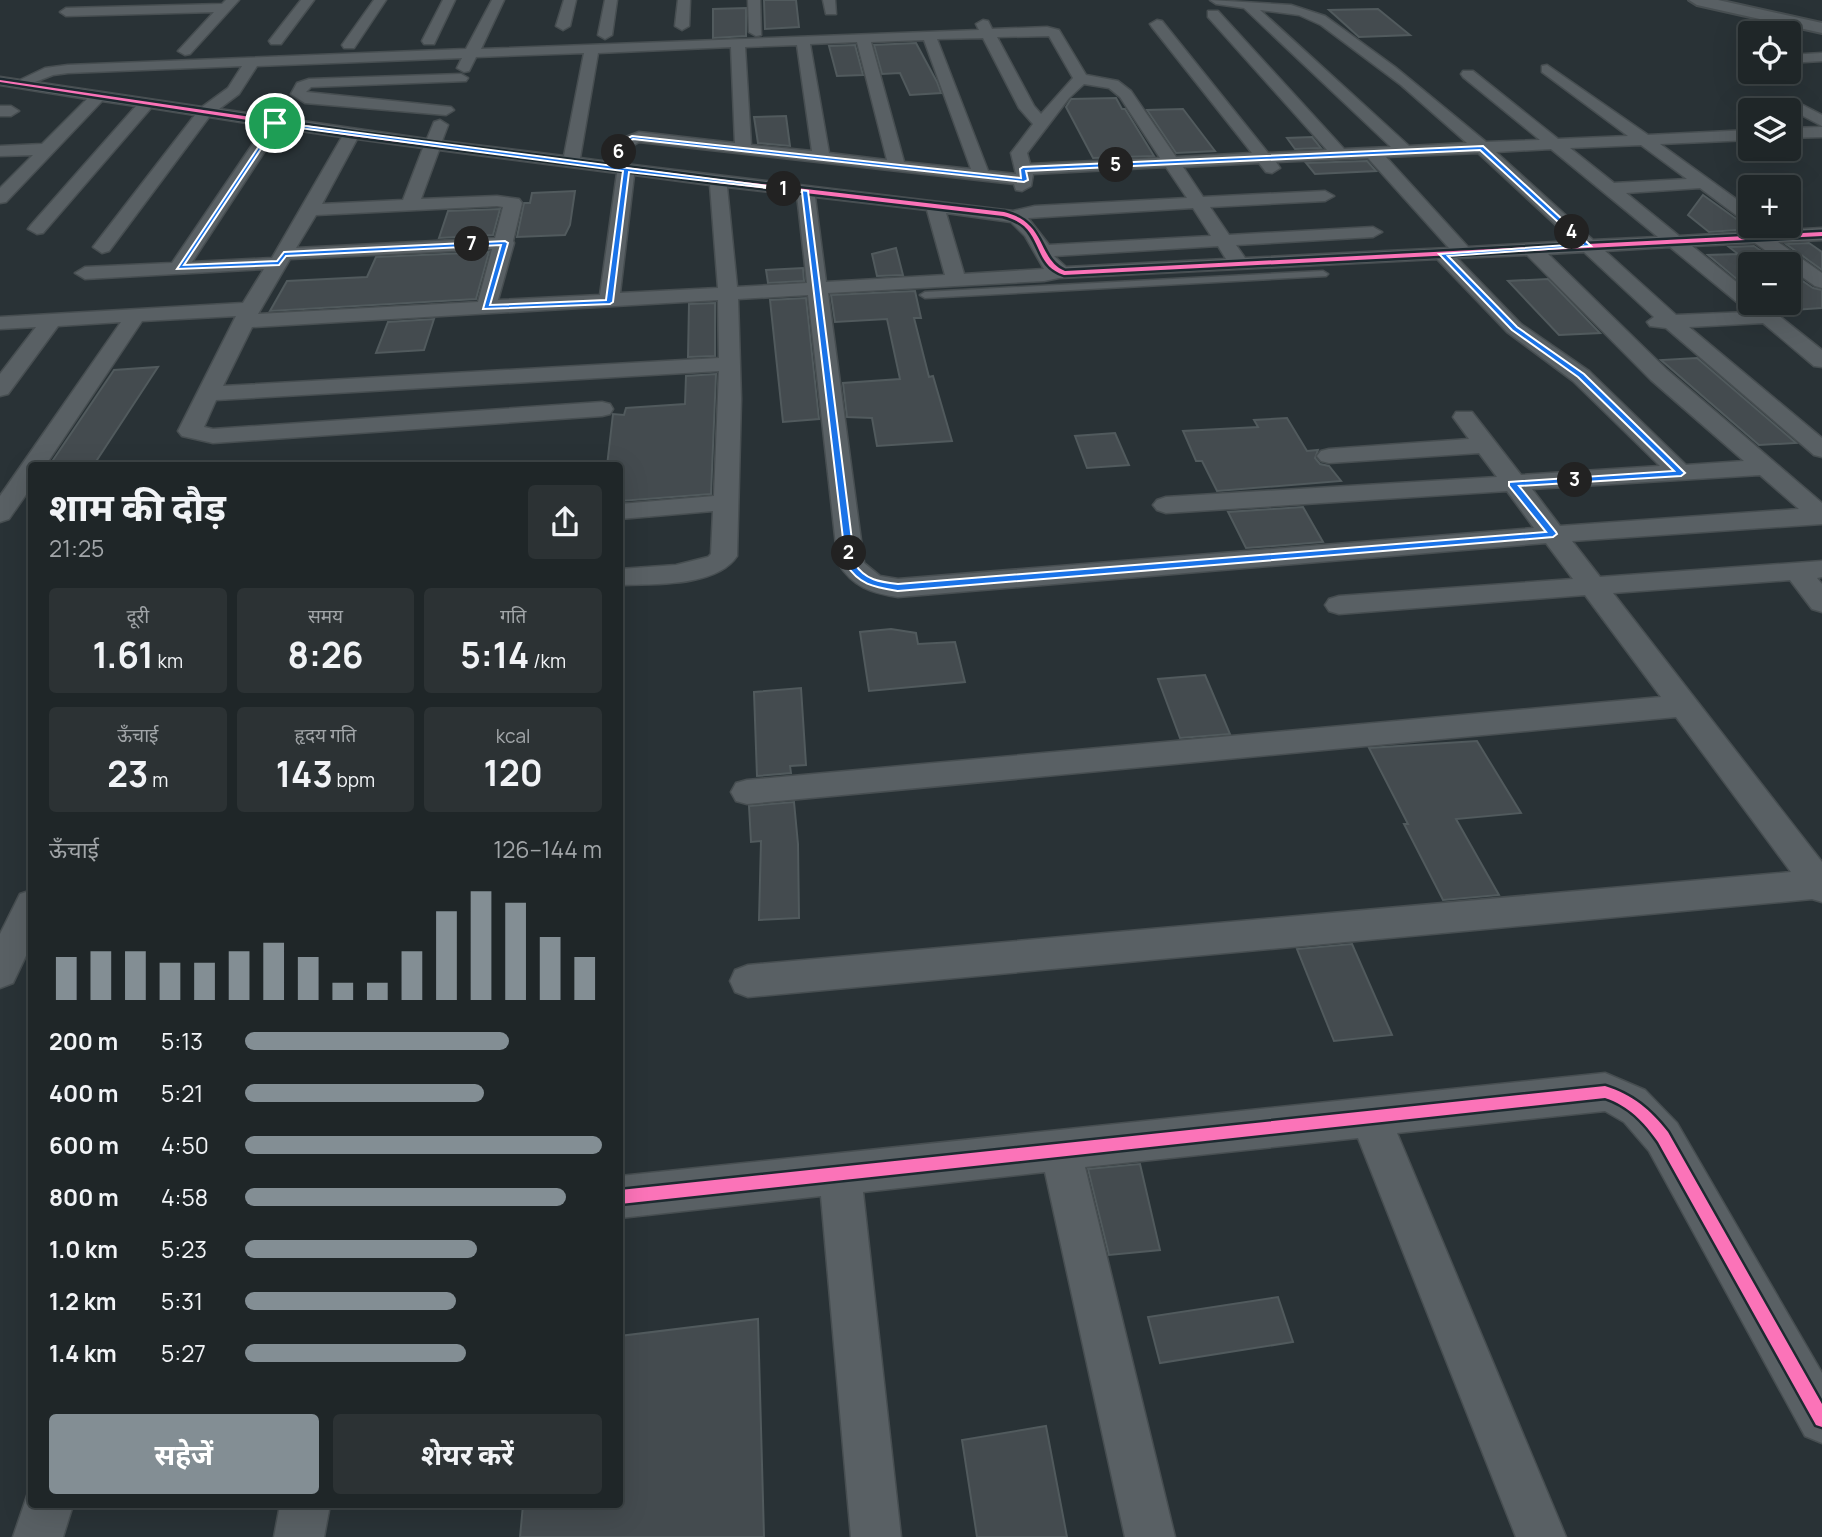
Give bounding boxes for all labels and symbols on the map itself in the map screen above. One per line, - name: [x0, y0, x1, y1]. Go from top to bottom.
- pin: [245, 93, 305, 153]
- pin: 6: [602, 134, 636, 170]
- pin: 5: [1098, 148, 1134, 182]
- pin: 1: [766, 172, 802, 206]
- pin: 4: [1554, 215, 1590, 250]
- pin: 7: [454, 226, 490, 262]
- pin: 3: [1558, 462, 1592, 498]
- pin: 2: [832, 536, 866, 570]

